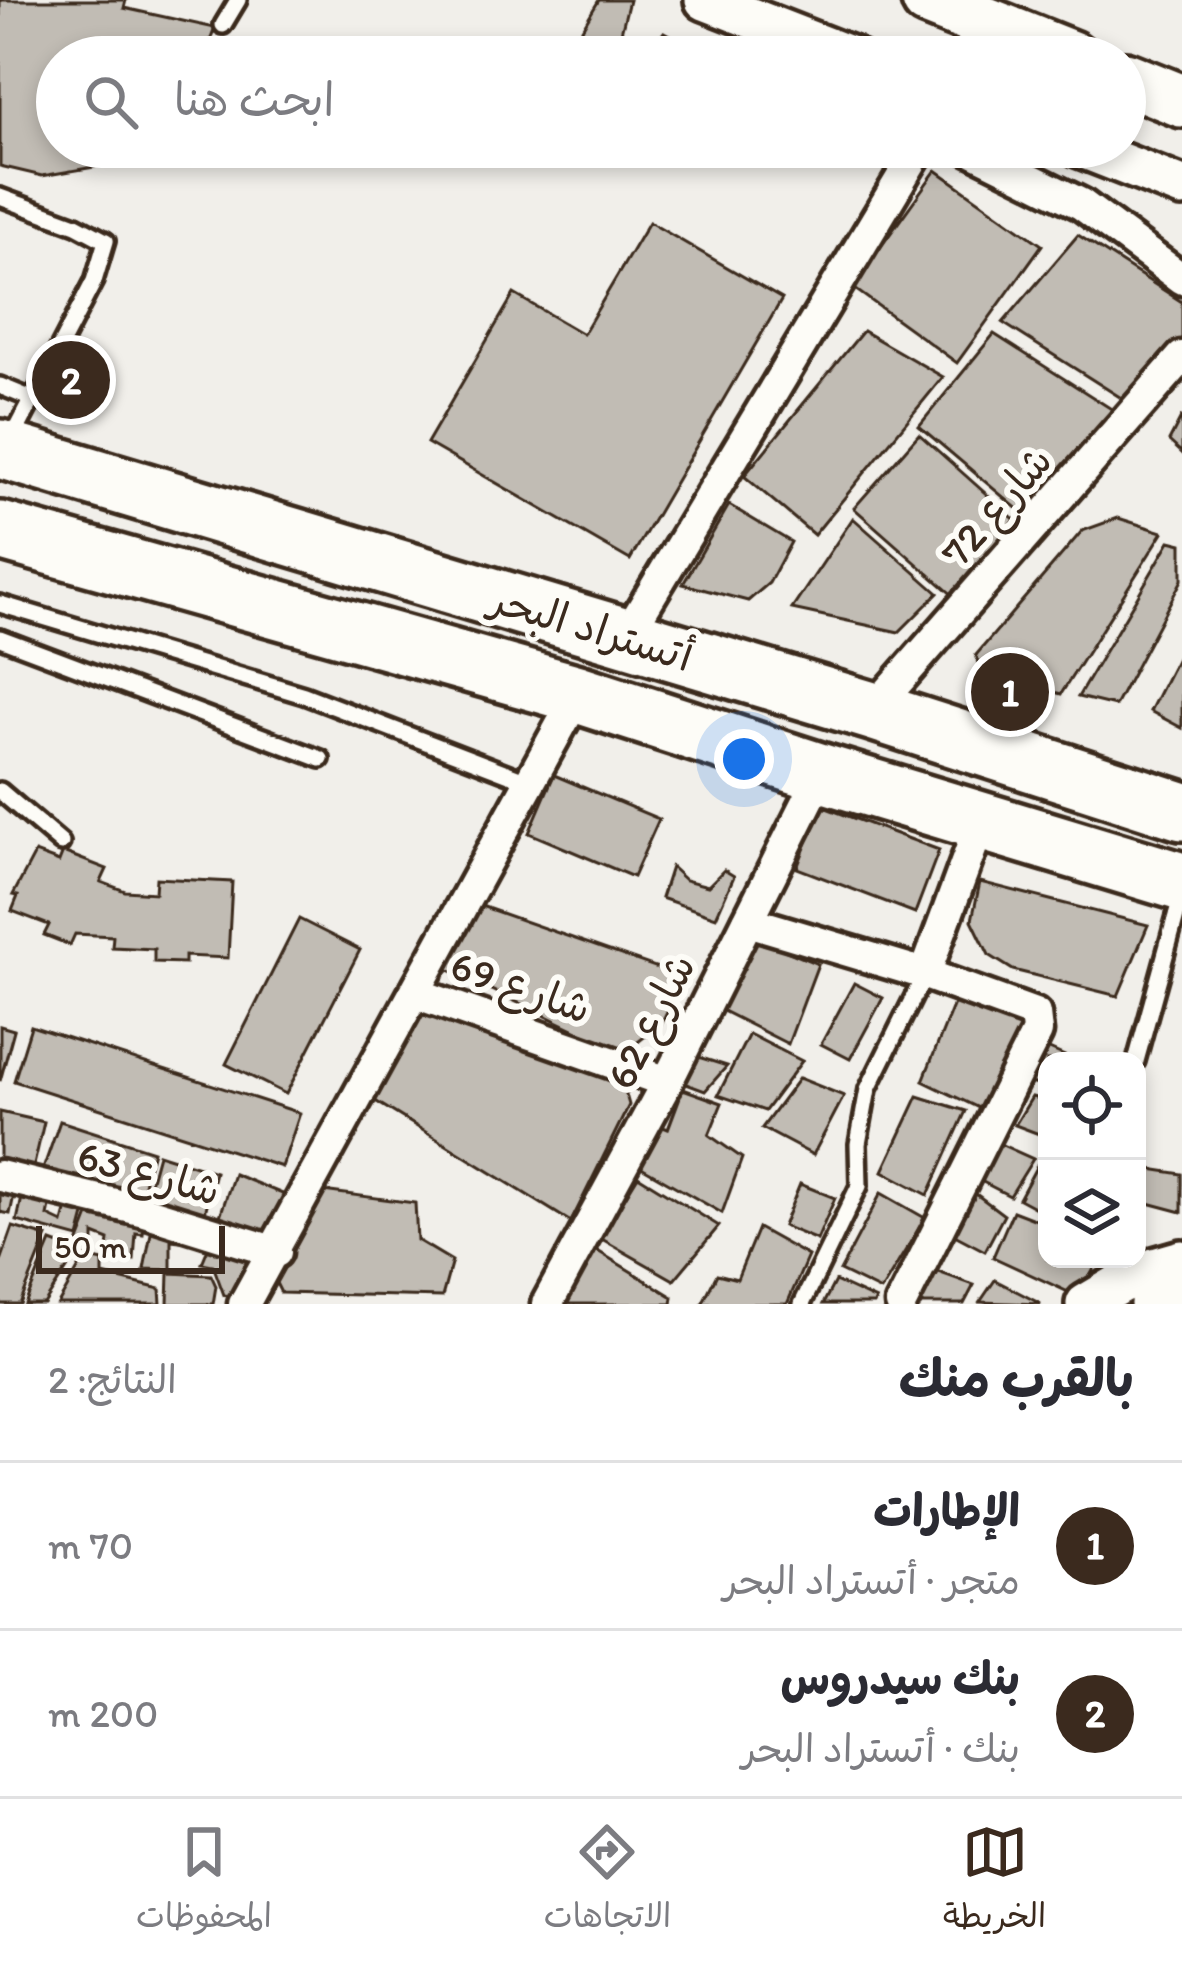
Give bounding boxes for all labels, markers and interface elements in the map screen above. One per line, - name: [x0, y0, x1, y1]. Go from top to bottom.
- search box: [36, 36, 1146, 168]
- icon: search: [78, 69, 144, 135]
- text: ابحث هنا: [174, 72, 335, 126]
- pin: 2: [32, 335, 110, 425]
- street label: شارع 72: [930, 436, 1066, 580]
- street label: أتستراد البحر: [482, 572, 699, 682]
- pin: 1: [971, 647, 1049, 737]
- your location: [714, 729, 774, 789]
- street label: شارع 69: [443, 939, 597, 1038]
- street label: شارع 62: [595, 945, 710, 1099]
- map controls: [1038, 1052, 1146, 1268]
- button: locate: [1038, 1052, 1146, 1160]
- street label: شارع 63: [71, 1129, 226, 1220]
- button: layers: [1038, 1160, 1146, 1268]
- scale bar: [36, 1220, 225, 1273]
- text: 50 m: [54, 1227, 127, 1266]
- text: بالقرب منك: [899, 1348, 1134, 1409]
- text: النتائج: 2: [48, 1356, 177, 1403]
- text: الإطارات: [873, 1483, 1020, 1537]
- text: 70 m: [48, 1522, 133, 1569]
- text: 1: [1086, 1522, 1104, 1569]
- text: متجر · أتستراد البحر: [723, 1557, 1020, 1604]
- text: بنك سيدروس: [780, 1651, 1020, 1705]
- text: 200 m: [48, 1690, 158, 1737]
- text: 2: [1085, 1690, 1105, 1737]
- text: بنك · أتستراد البحر: [741, 1725, 1020, 1772]
- tab: المحفوظات: [136, 1819, 272, 1945]
- tab: الاتجاهات: [544, 1819, 671, 1945]
- tab: الخريطة: [943, 1819, 1046, 1945]

